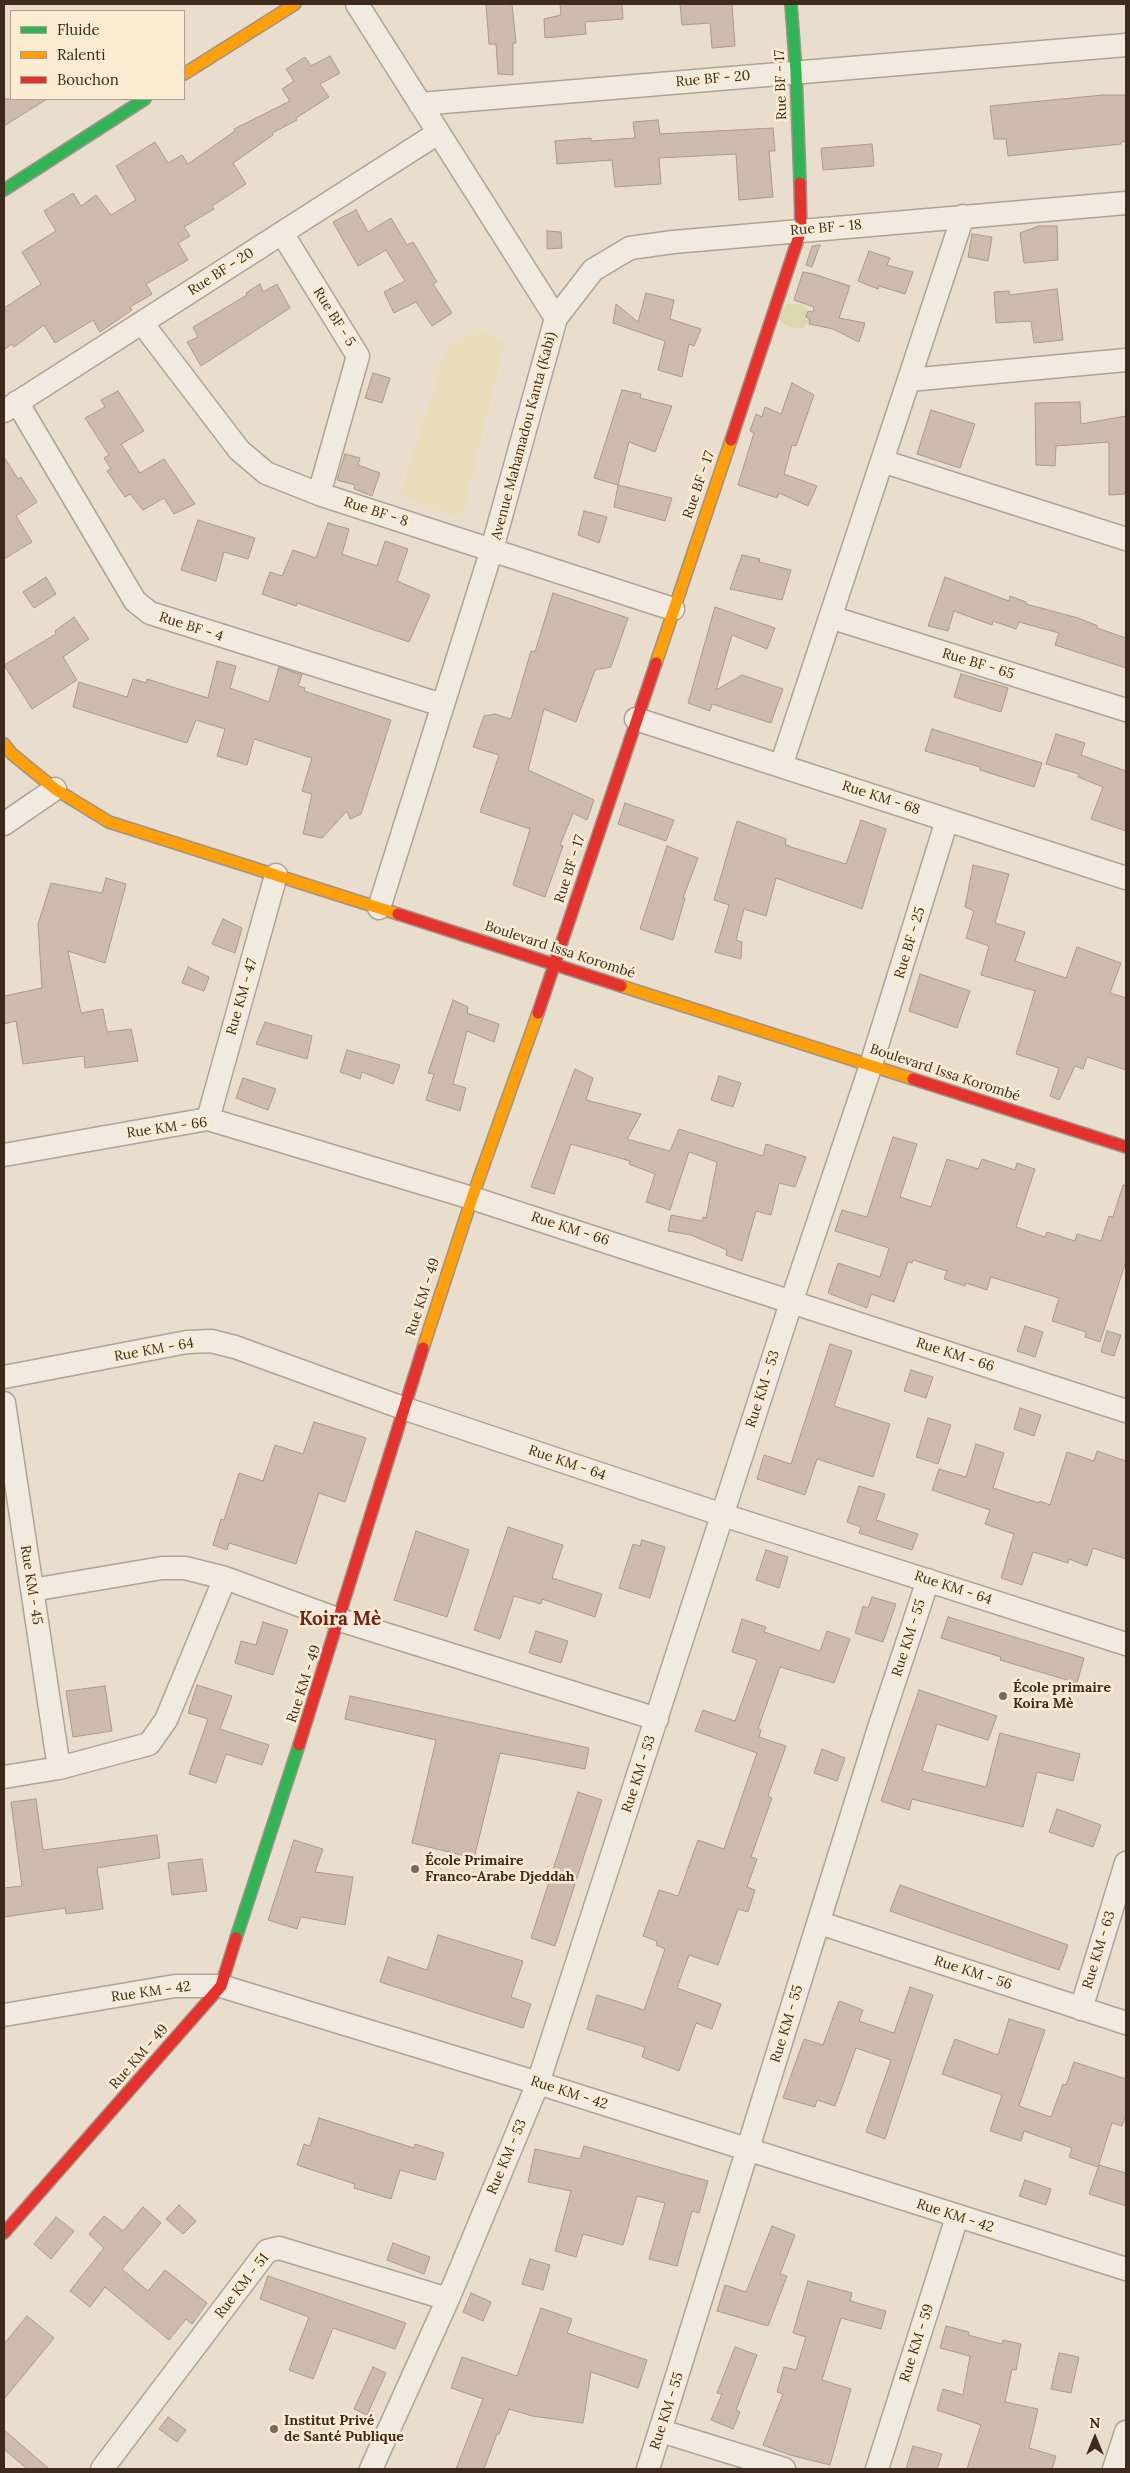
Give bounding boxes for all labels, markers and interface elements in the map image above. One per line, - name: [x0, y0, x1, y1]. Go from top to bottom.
- legend: [10, 10, 185, 100]
- text: Fluide: [57, 20, 100, 39]
- text: Ralenti: [57, 45, 105, 64]
- street label: Rue BF - 17: [771, 50, 791, 120]
- street label: Rue BF - 20: [675, 67, 751, 91]
- text: Bouchon: [57, 70, 119, 89]
- street label: Rue BF - 18: [789, 217, 863, 239]
- street label: Rue BF - 20: [185, 245, 257, 299]
- street label: Rue BF - 5: [309, 284, 359, 350]
- street label: Avenue Mahamadou Kanta (Kabi): [488, 330, 560, 542]
- street label: Rue BF - 17: [680, 449, 718, 521]
- street label: Rue BF - 8: [342, 494, 410, 530]
- street label: Rue BF - 4: [157, 609, 225, 645]
- street label: Rue BF - 65: [940, 645, 1016, 683]
- street label: Rue KM - 68: [840, 777, 922, 819]
- street label: Rue BF - 17: [551, 833, 589, 905]
- street label: Rue BF - 25: [891, 905, 929, 981]
- street label: Boulevard Issa Korombé: [483, 918, 637, 982]
- street label: Rue KM - 47: [223, 957, 261, 1037]
- street label: Boulevard Issa Korombé: [868, 1041, 1022, 1105]
- street label: Rue KM - 66: [126, 1114, 208, 1142]
- street label: Rue KM - 66: [529, 1208, 611, 1250]
- street label: Rue KM - 49: [403, 1256, 443, 1338]
- street label: Rue KM - 66: [914, 1334, 996, 1376]
- street label: Rue KM - 64: [113, 1335, 195, 1365]
- street label: Rue KM - 53: [743, 1348, 783, 1430]
- street label: Rue KM - 64: [526, 1442, 608, 1484]
- street label: Rue KM - 45: [16, 1544, 46, 1626]
- street label: Rue KM - 64: [912, 1568, 994, 1608]
- street label: Rue KM - 55: [889, 1597, 929, 1679]
- district label: Koira Mè: [299, 1609, 381, 1631]
- street label: Rue KM - 49: [284, 1643, 324, 1725]
- place label: École primaire Koira Mè: [1013, 1680, 1111, 1712]
- marker: École primaire Koira Mè: [997, 1690, 1009, 1702]
- street label: Rue KM - 53: [619, 1733, 659, 1815]
- place label: École Primaire Franco-Arabe Djeddah: [425, 1853, 575, 1885]
- marker: École Primaire Franco-Arabe Djeddah: [409, 1863, 421, 1875]
- street label: Rue KM - 63: [1079, 1909, 1119, 1991]
- street label: Rue KM - 56: [932, 1953, 1014, 1993]
- street label: Rue KM - 42: [110, 1978, 192, 2006]
- street label: Rue KM - 55: [767, 1983, 807, 2065]
- street label: Rue KM - 49: [106, 2021, 172, 2093]
- street label: Rue KM - 42: [528, 2073, 610, 2113]
- street label: Rue KM - 53: [484, 2117, 530, 2197]
- street label: Rue KM - 42: [914, 2196, 996, 2236]
- street label: Rue KM - 51: [211, 2250, 273, 2322]
- street label: Rue KM - 59: [897, 2302, 937, 2384]
- street label: Rue KM - 55: [647, 2370, 687, 2452]
- place label: Institut Privé de Santé Publique: [284, 2413, 404, 2446]
- north arrow: [1070, 2413, 1120, 2463]
- text: N: [1090, 2414, 1100, 2432]
- marker: Institut Privé de Santé Publique: [268, 2423, 280, 2435]

